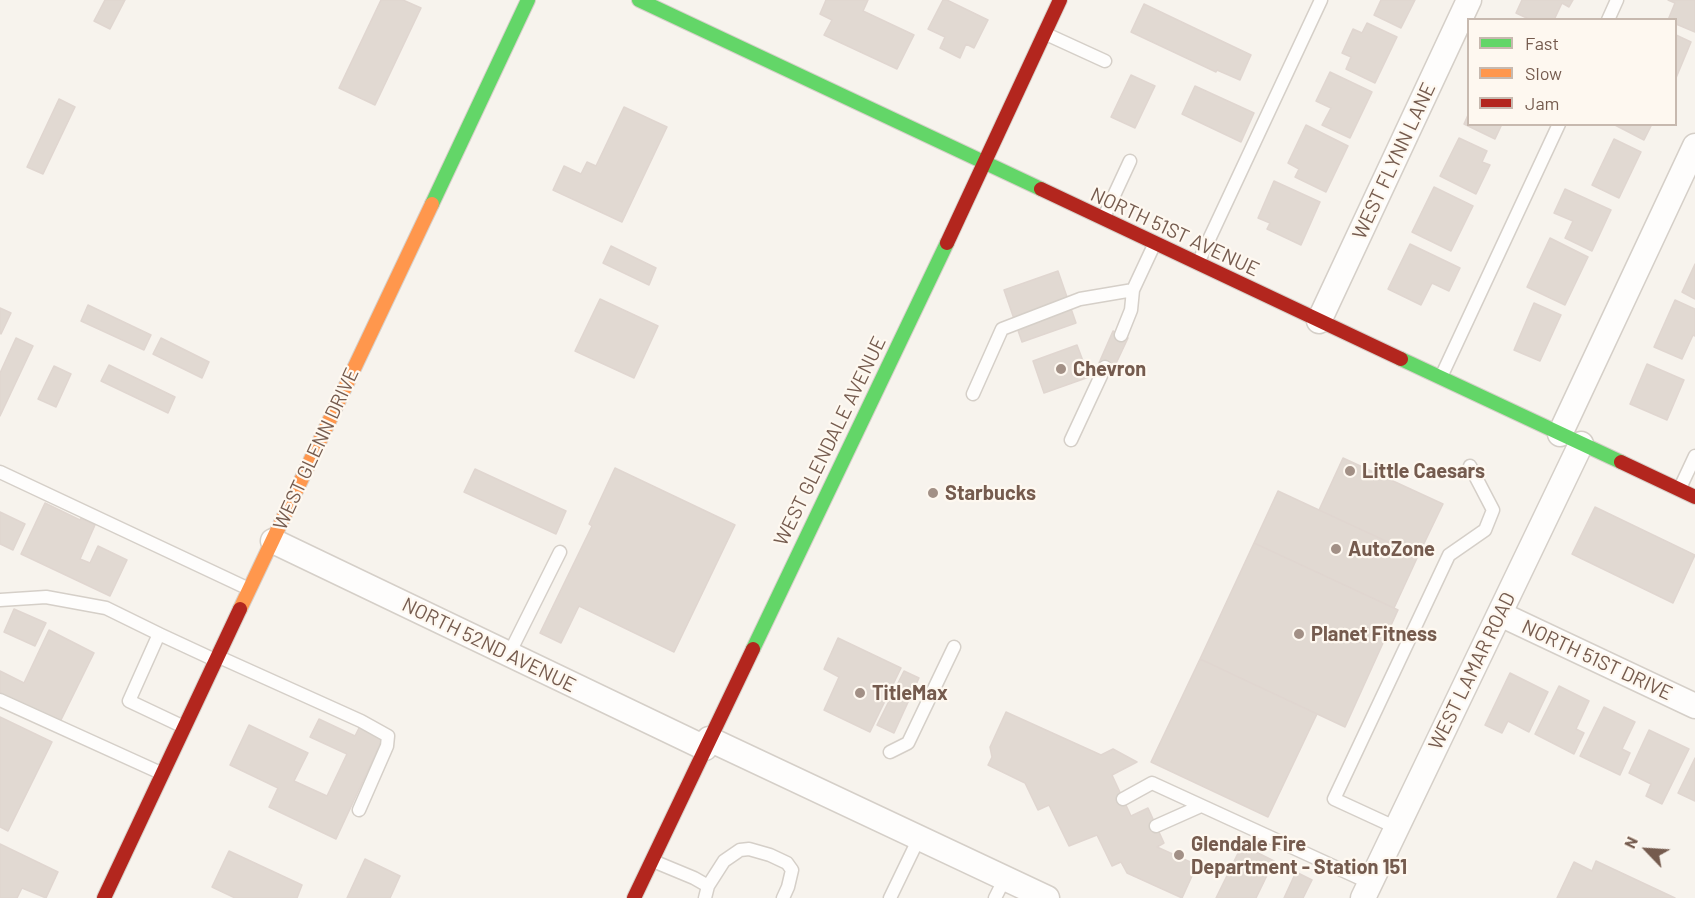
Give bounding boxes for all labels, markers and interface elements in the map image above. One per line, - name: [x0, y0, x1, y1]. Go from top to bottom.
- legend: [1467, 18, 1677, 126]
- text: Fast: [1525, 32, 1559, 54]
- text: Slow: [1525, 62, 1562, 84]
- street label: WEST FLYNN LANE: [1347, 79, 1441, 243]
- text: Jam: [1525, 92, 1559, 114]
- street label: NORTH 51ST AVENUE: [1087, 182, 1263, 282]
- street label: WEST GLENDALE AVENUE: [769, 332, 891, 550]
- place label: Chevron: [1073, 357, 1146, 381]
- marker: Chevron: [1054, 362, 1068, 376]
- street label: WEST GLENN DRIVE: [268, 364, 364, 534]
- place label: Little Caesars: [1362, 459, 1485, 483]
- marker: Little Caesars: [1343, 464, 1357, 478]
- place label: Starbucks: [945, 481, 1036, 505]
- marker: Starbucks: [926, 486, 940, 500]
- place label: AutoZone: [1348, 537, 1435, 561]
- marker: AutoZone: [1329, 542, 1343, 556]
- street label: WEST LAMAR ROAD: [1423, 588, 1521, 754]
- street label: NORTH 52ND AVENUE: [398, 592, 580, 698]
- street label: NORTH 51ST DRIVE: [1518, 615, 1676, 705]
- place label: Planet Fitness: [1311, 622, 1437, 646]
- marker: Planet Fitness: [1292, 627, 1306, 641]
- place label: TitleMax: [872, 681, 948, 705]
- marker: TitleMax: [853, 686, 867, 700]
- north arrow: [1617, 820, 1677, 880]
- place label: Glendale Fire Department - Station 151: [1191, 832, 1407, 879]
- text: N: [1619, 833, 1641, 851]
- marker: Glendale Fire Department - Station 151: [1172, 848, 1186, 862]

